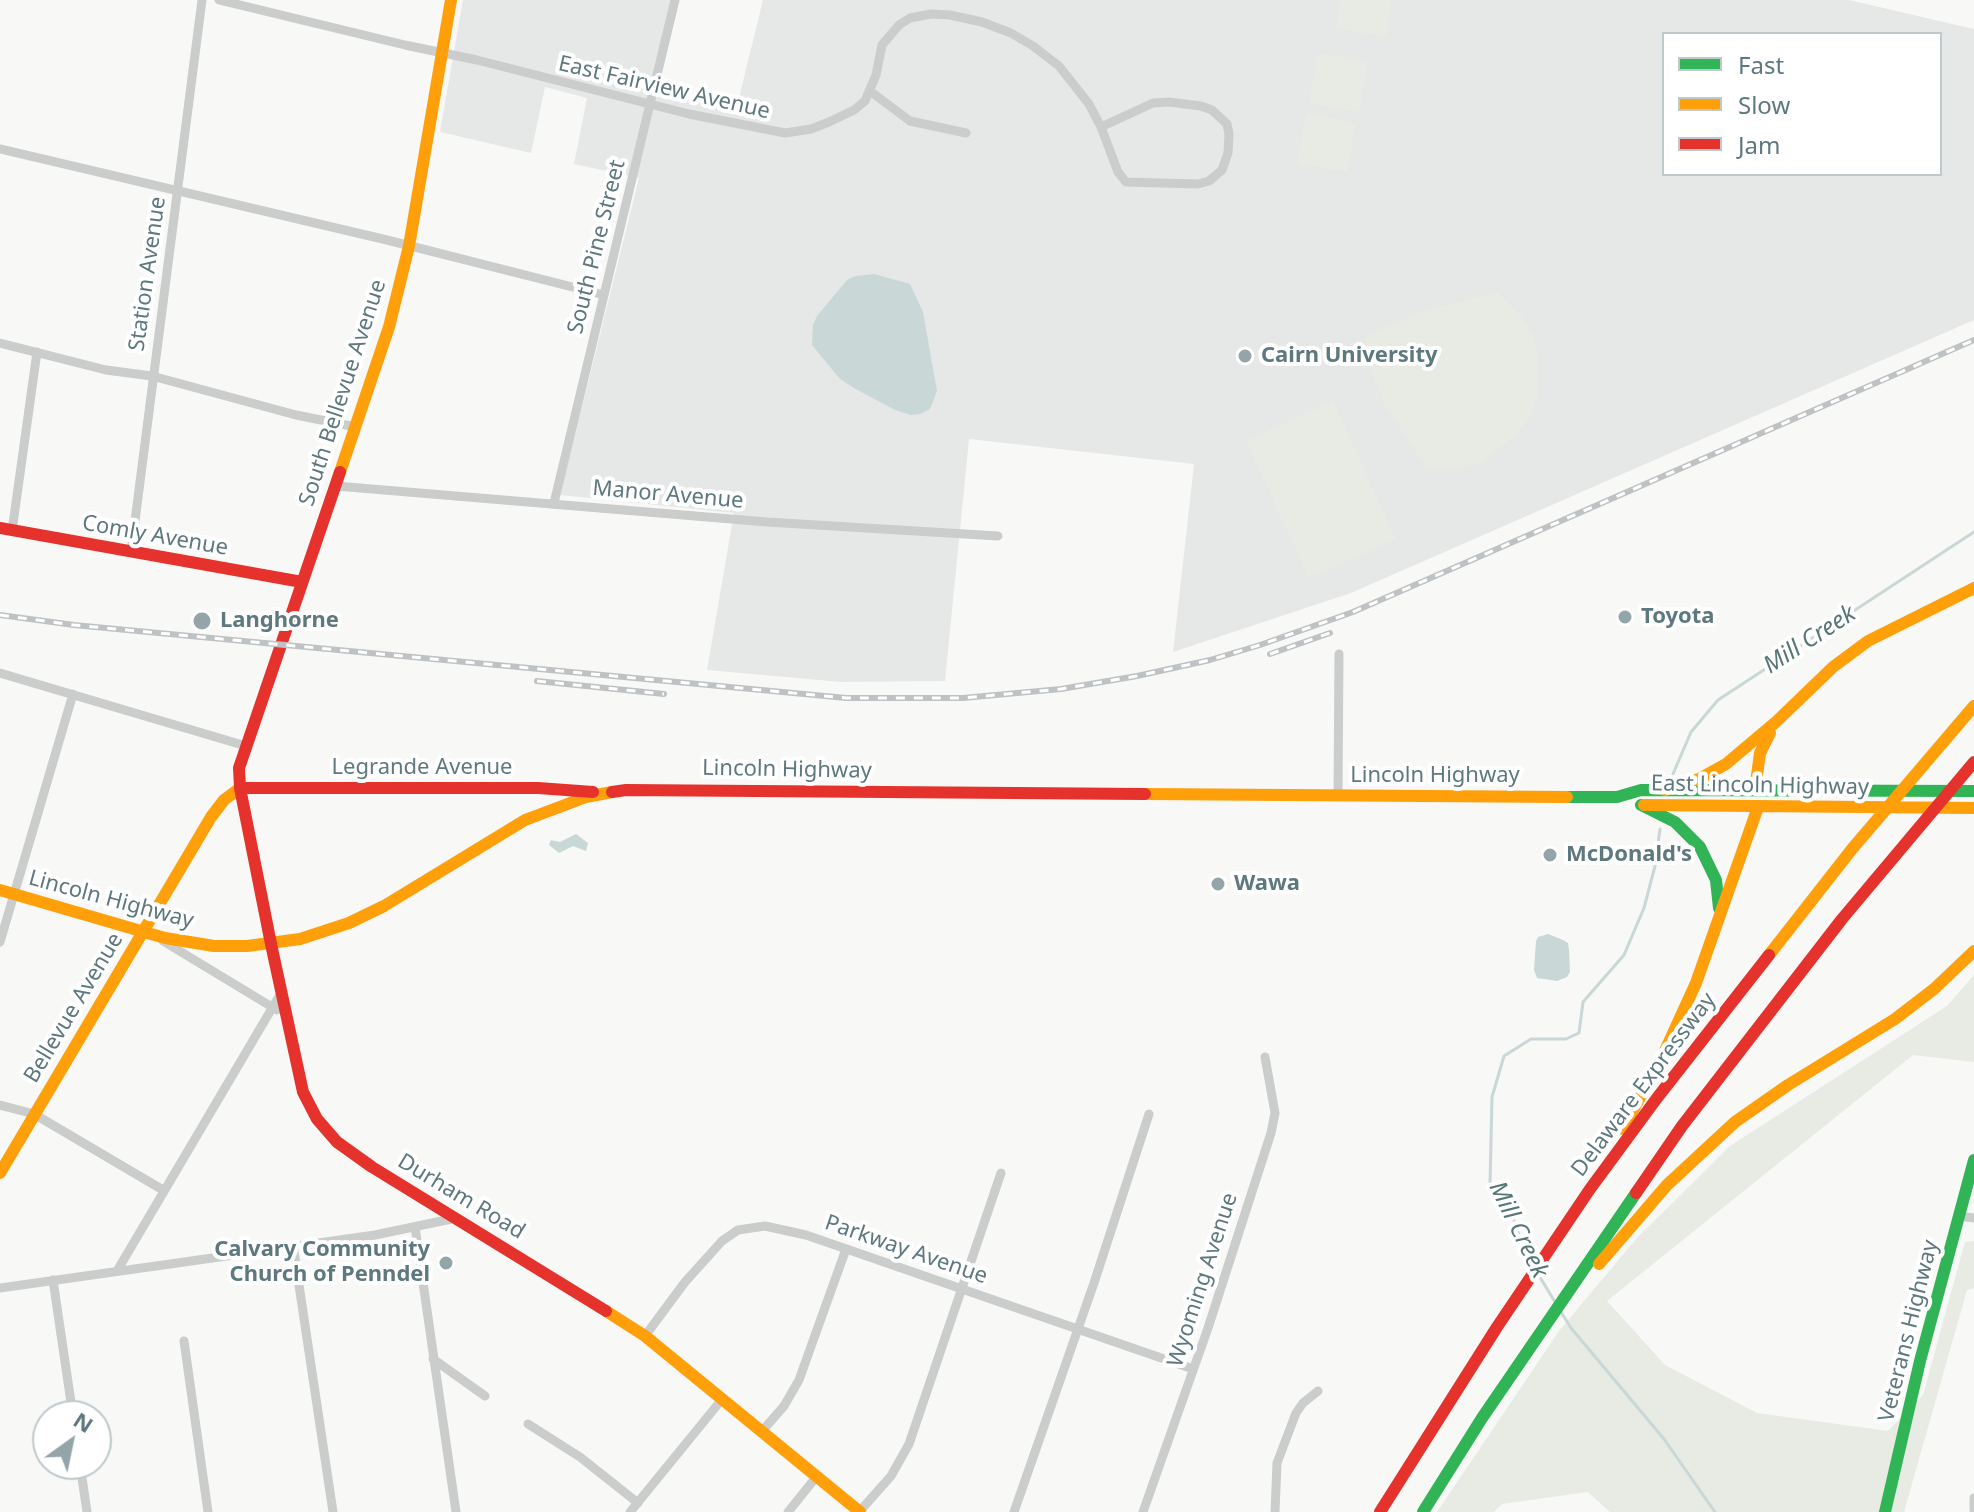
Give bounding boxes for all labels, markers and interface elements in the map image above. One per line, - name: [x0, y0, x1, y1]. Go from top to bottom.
- legend: [1662, 32, 1942, 176]
- text: Fast: [1738, 48, 1784, 81]
- street label: East Fairview Avenue: [556, 51, 772, 125]
- text: Slow: [1738, 88, 1790, 121]
- text: Jam: [1738, 128, 1780, 161]
- street label: South Pine Street: [563, 157, 631, 337]
- street label: Station Avenue: [124, 195, 172, 353]
- street label: South Bellevue Avenue: [294, 277, 392, 509]
- place label: Cairn University: [1261, 343, 1438, 369]
- marker: Cairn University: [1236, 347, 1254, 365]
- street label: Manor Avenue: [592, 475, 744, 515]
- street label: Comly Avenue: [80, 510, 230, 562]
- water label: Mill Creek: [1759, 600, 1861, 680]
- place label: Toyota: [1641, 604, 1715, 630]
- place label: Langhorne: [220, 608, 339, 634]
- marker: Toyota: [1616, 608, 1634, 626]
- marker: Langhorne: [191, 610, 213, 632]
- street label: Legrande Avenue: [332, 755, 512, 781]
- street label: Lincoln Highway: [702, 755, 872, 785]
- street label: Lincoln Highway: [1350, 763, 1520, 789]
- street label: East Lincoln Highway: [1651, 771, 1869, 801]
- place label: McDonald's: [1566, 842, 1692, 868]
- marker: McDonald's: [1541, 846, 1559, 864]
- street label: Lincoln Highway: [26, 865, 196, 935]
- place label: Wawa: [1234, 871, 1300, 897]
- marker: Wawa: [1209, 875, 1227, 893]
- street label: Bellevue Avenue: [19, 928, 129, 1088]
- street label: Delaware Expressway: [1566, 988, 1722, 1182]
- street label: Durham Road: [393, 1149, 529, 1245]
- water label: Mill Creek: [1482, 1177, 1554, 1283]
- street label: Wyoming Avenue: [1162, 1190, 1244, 1370]
- street label: Parkway Avenue: [821, 1210, 991, 1290]
- place label: Calvary Community Church of Penndel: [214, 1237, 430, 1288]
- street label: Veterans Highway: [1874, 1237, 1944, 1425]
- marker: Calvary Community Church of Penndel: [437, 1254, 455, 1272]
- north arrow: [32, 1400, 112, 1480]
- text: N: [68, 1404, 100, 1439]

